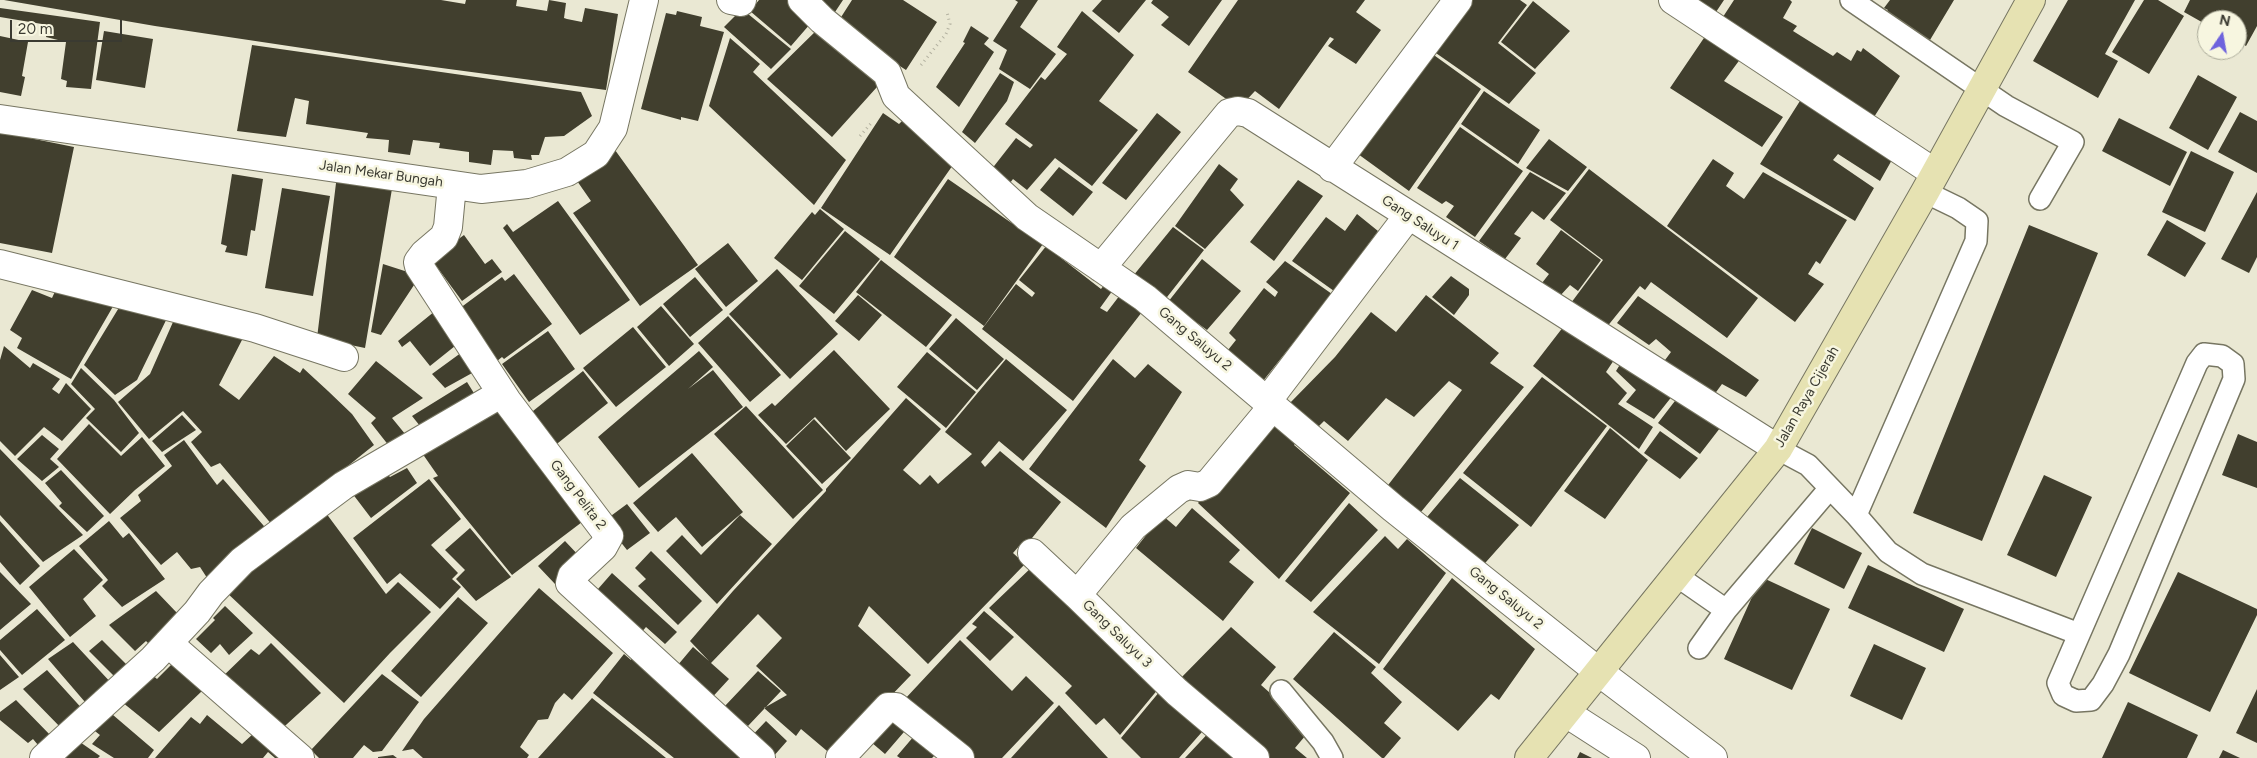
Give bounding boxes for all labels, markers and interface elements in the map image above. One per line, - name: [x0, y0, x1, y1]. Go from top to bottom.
- scale bar: [12, 10, 125, 42]
- north arrow: [2197, 10, 2247, 60]
- text: N: [2218, 11, 2232, 30]
- text: 20 m: [18, 20, 52, 38]
- street label: Jalan Mekar Bungah: [318, 157, 444, 191]
- street label: Gang Saluyu 1: [1378, 192, 1462, 254]
- street label: Gang Saluyu 2: [1155, 304, 1235, 374]
- street label: Jalan Raya Cijerah: [1771, 343, 1843, 451]
- street label: Gang Pelita 2: [546, 457, 610, 533]
- street label: Gang Saluyu 2: [1466, 563, 1546, 633]
- street label: Gang Saluyu 3: [1079, 597, 1155, 671]

